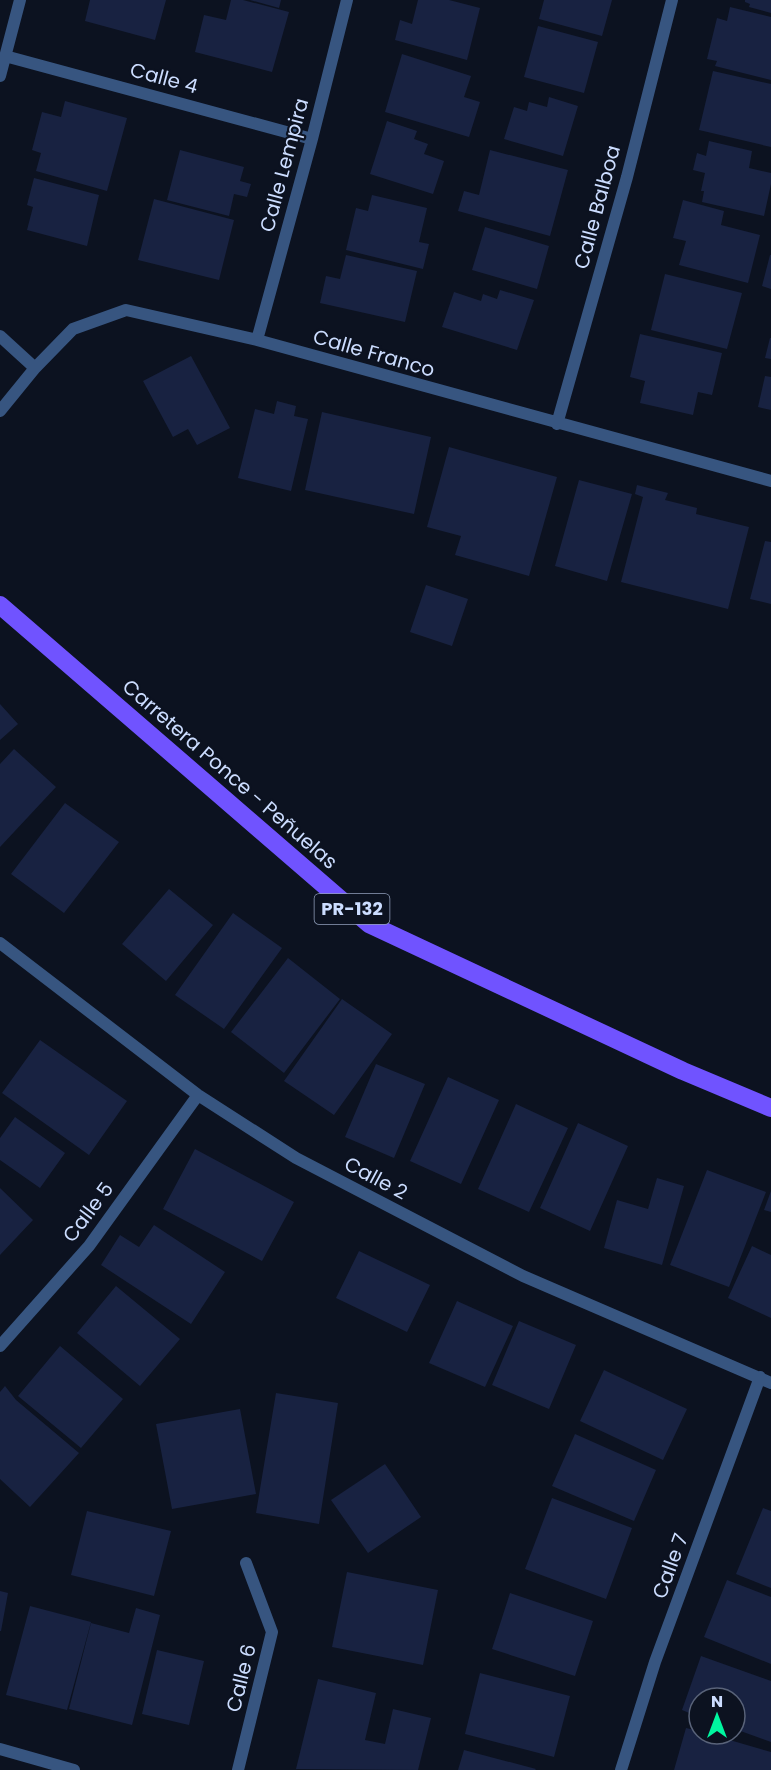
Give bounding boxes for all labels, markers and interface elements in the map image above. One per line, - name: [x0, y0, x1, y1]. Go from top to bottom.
- street label: Calle 4: [127, 56, 201, 100]
- street label: Calle Lempira: [253, 95, 315, 235]
- street label: Calle Balboa: [567, 142, 627, 272]
- street label: Calle Franco: [310, 322, 438, 384]
- street label: Carretera Ponce - Peñuelas: [116, 673, 344, 875]
- road number: PR-132: [314, 894, 389, 924]
- street label: Calle 2: [339, 1150, 413, 1206]
- street label: Calle 5: [56, 1176, 120, 1248]
- street label: Calle 7: [645, 1529, 695, 1602]
- street label: Calle 6: [219, 1641, 263, 1715]
- north arrow: [687, 1686, 747, 1746]
- text: N: [711, 1690, 723, 1713]

